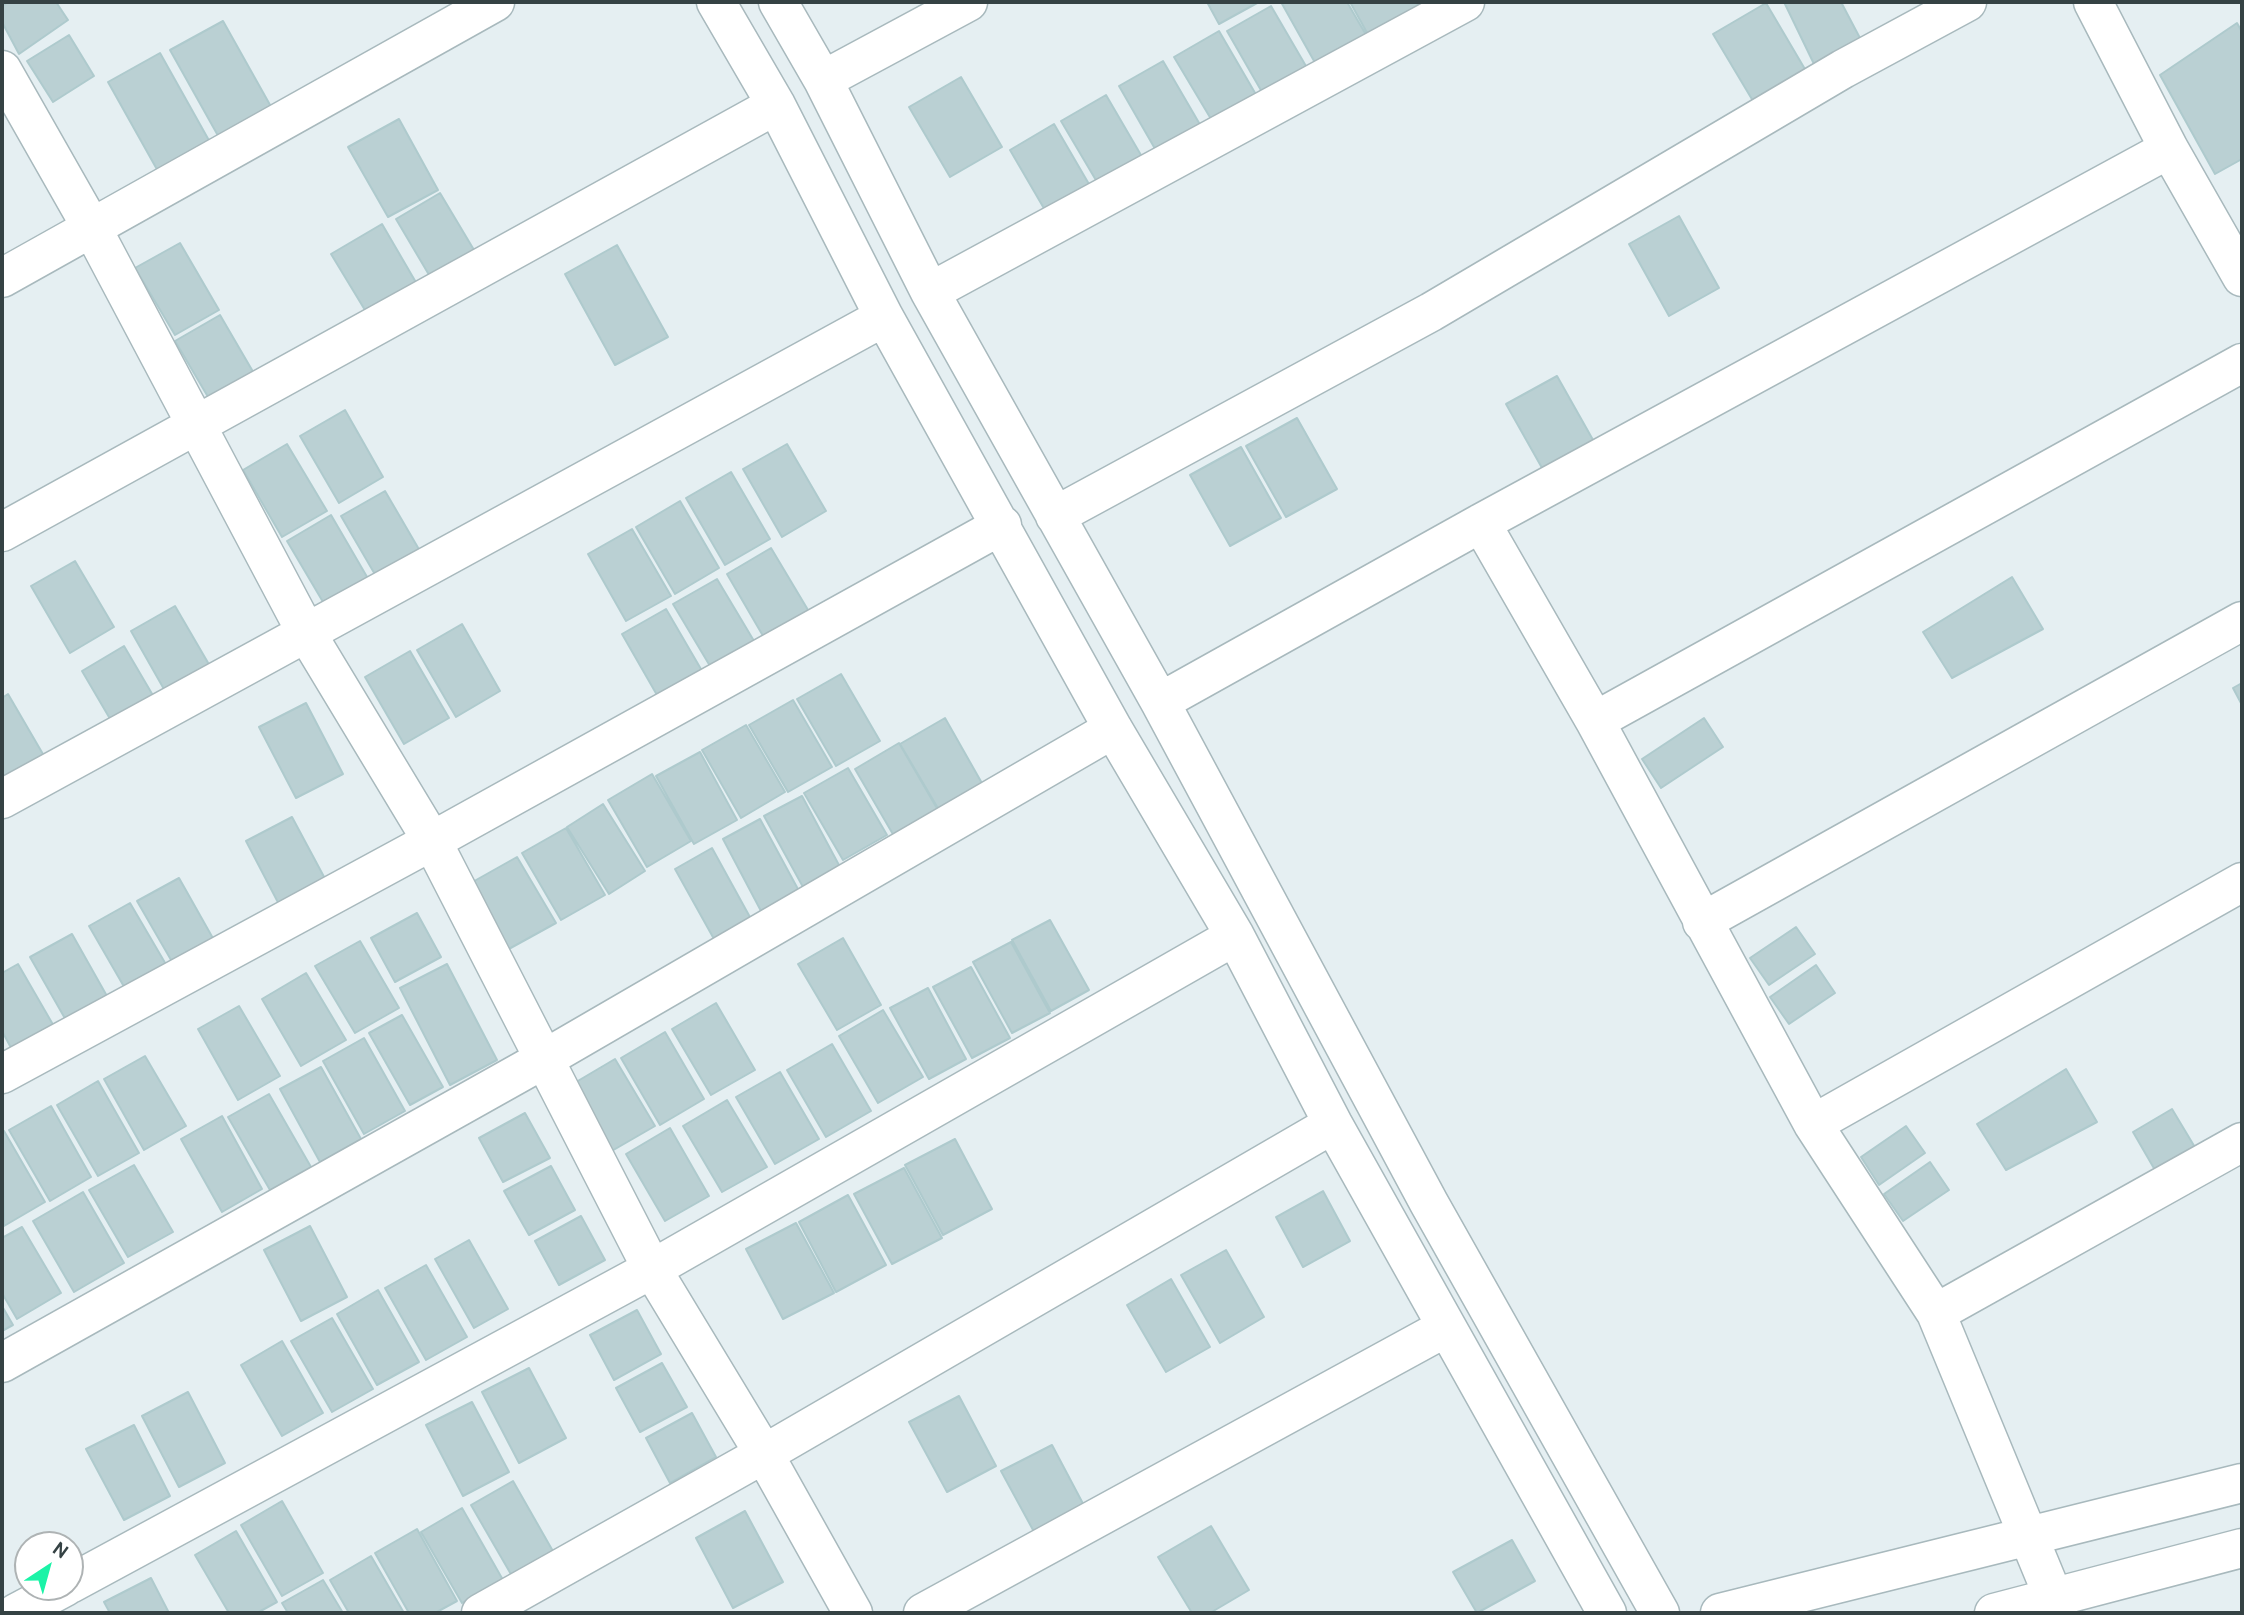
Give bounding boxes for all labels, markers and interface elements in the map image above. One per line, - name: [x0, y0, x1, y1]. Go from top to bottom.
- north arrow: [14, 1531, 84, 1601]
- text: N: [48, 1537, 73, 1563]

